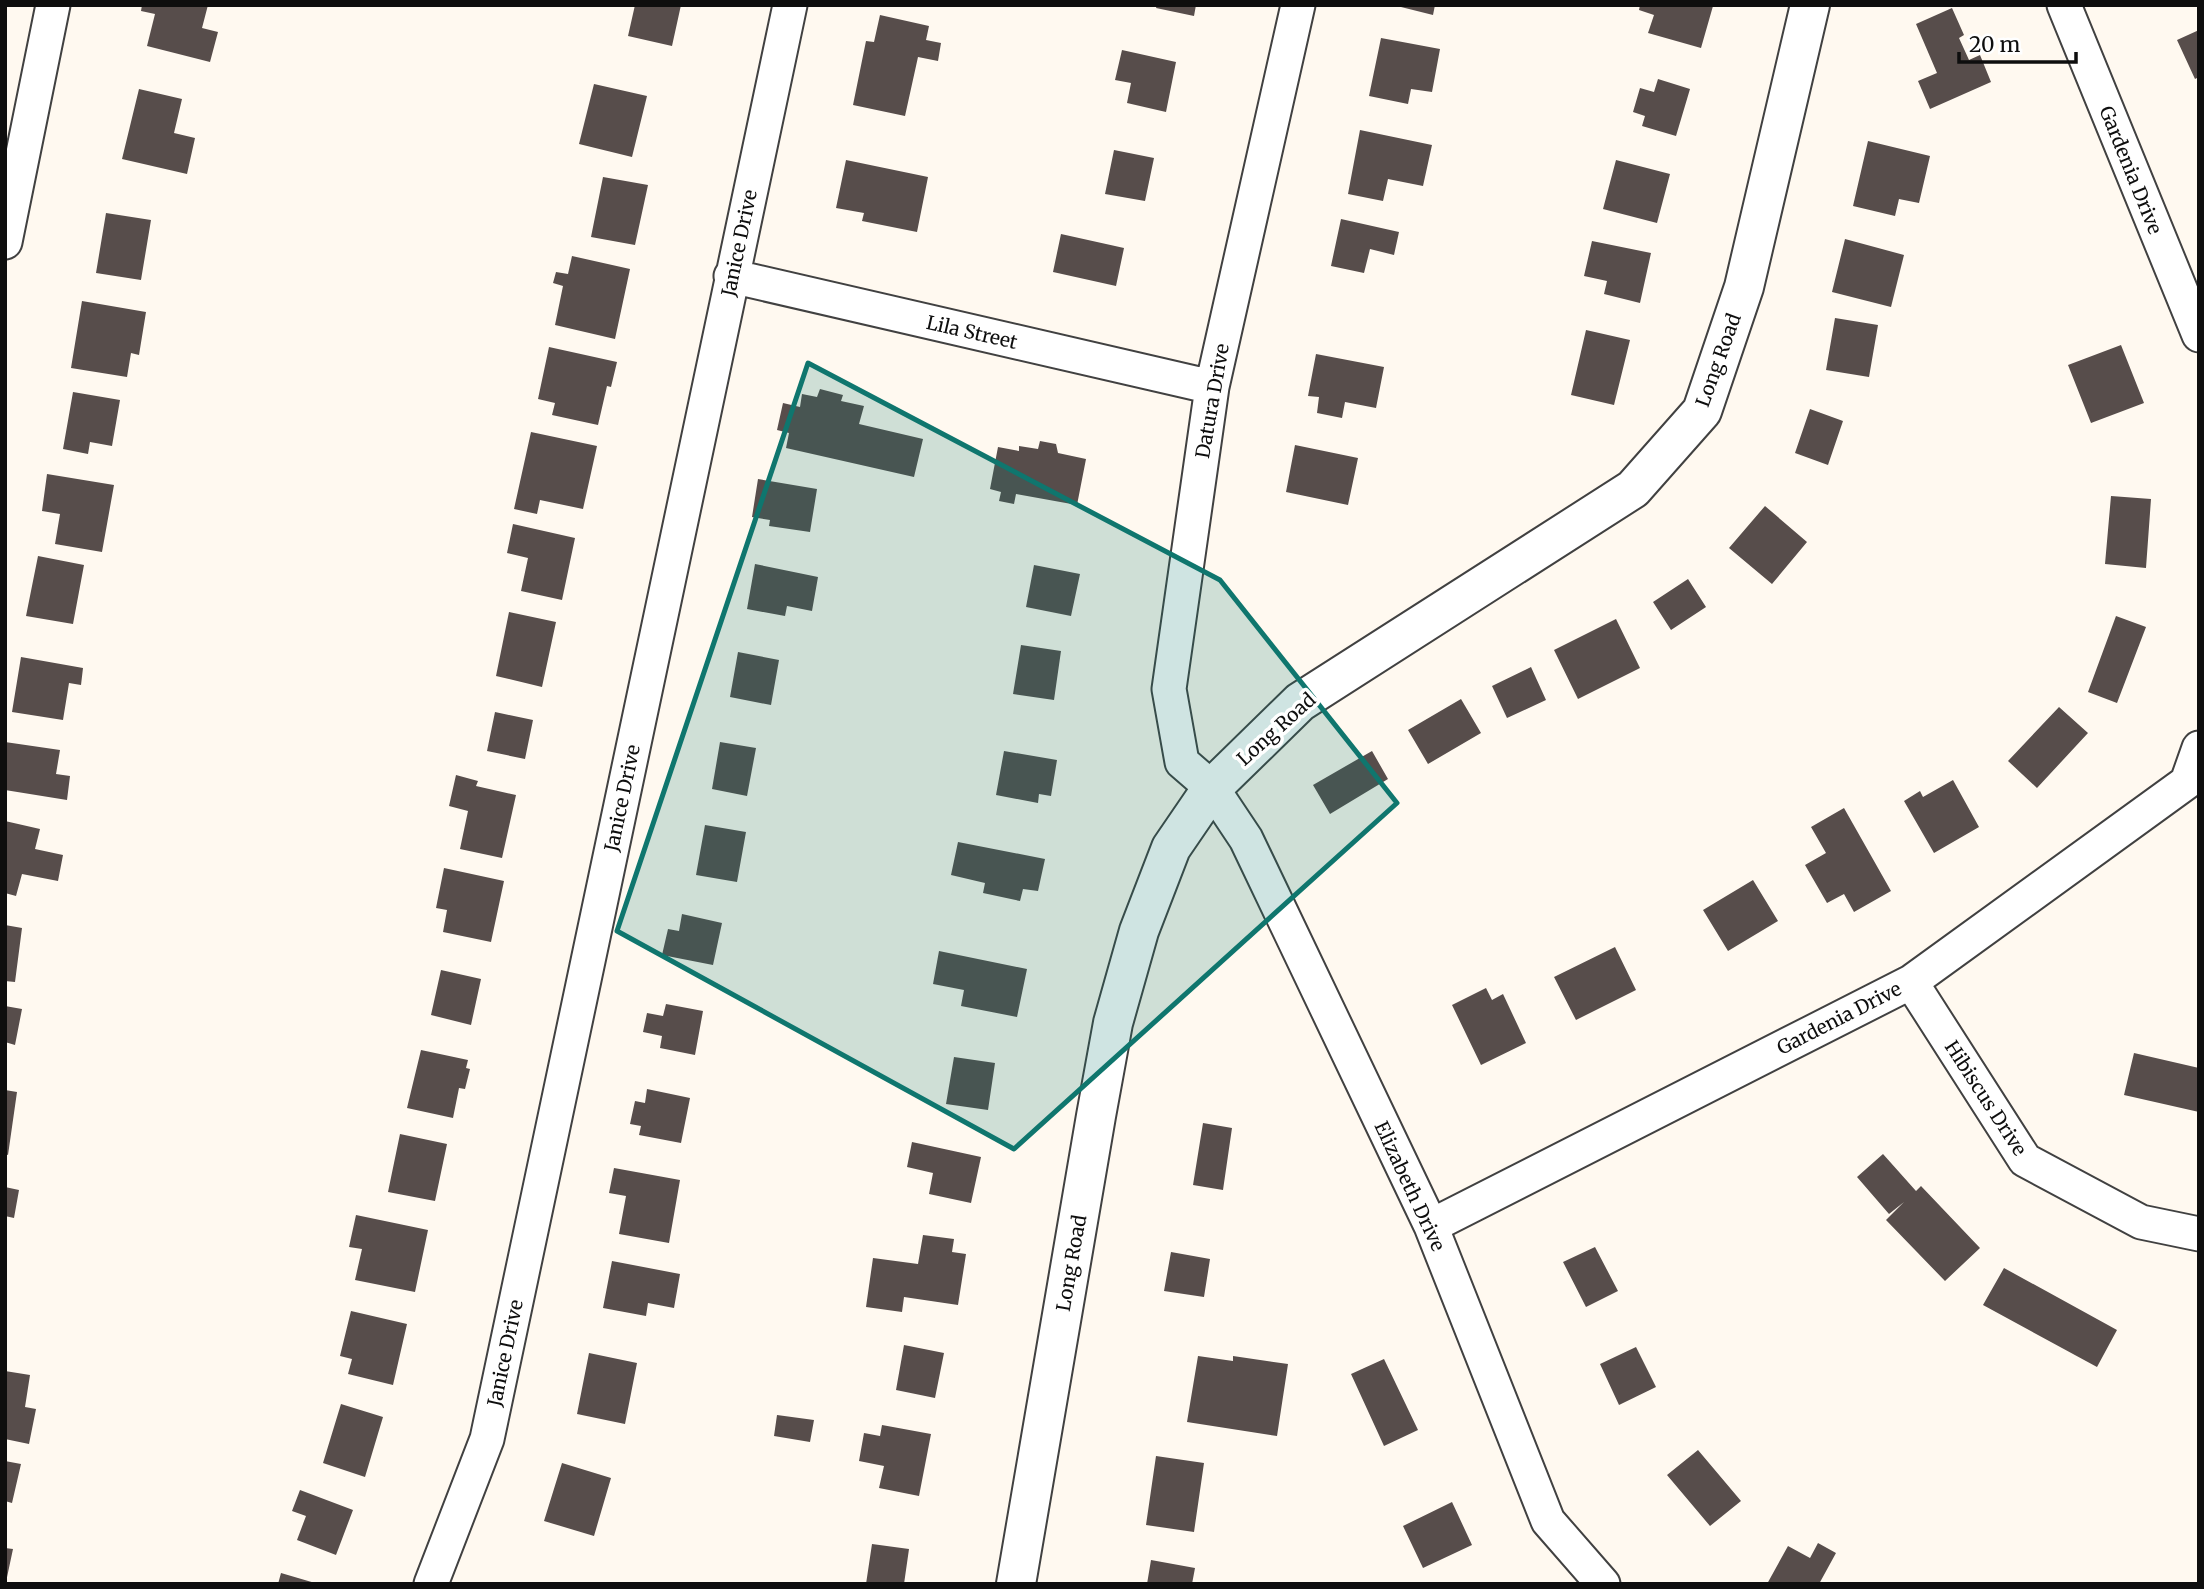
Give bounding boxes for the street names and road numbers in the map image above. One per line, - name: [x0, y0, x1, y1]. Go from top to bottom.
- street label: Gardenia Drive: [2094, 102, 2168, 238]
- street label: Janice Drive: [716, 187, 762, 300]
- street label: Lila Street: [924, 310, 1020, 354]
- street label: Long Road: [1690, 310, 1746, 410]
- street label: Datura Drive: [1190, 342, 1234, 460]
- street label: Long Road: [1232, 687, 1320, 771]
- street label: Janice Drive: [599, 742, 645, 855]
- street label: Gardenia Drive: [1773, 976, 1905, 1060]
- street label: Hibiscus Drive: [1940, 1036, 2032, 1160]
- street label: Elizabeth Drive: [1369, 1117, 1451, 1255]
- street label: Long Road: [1051, 1213, 1091, 1313]
- street label: Janice Drive: [482, 1297, 528, 1410]

